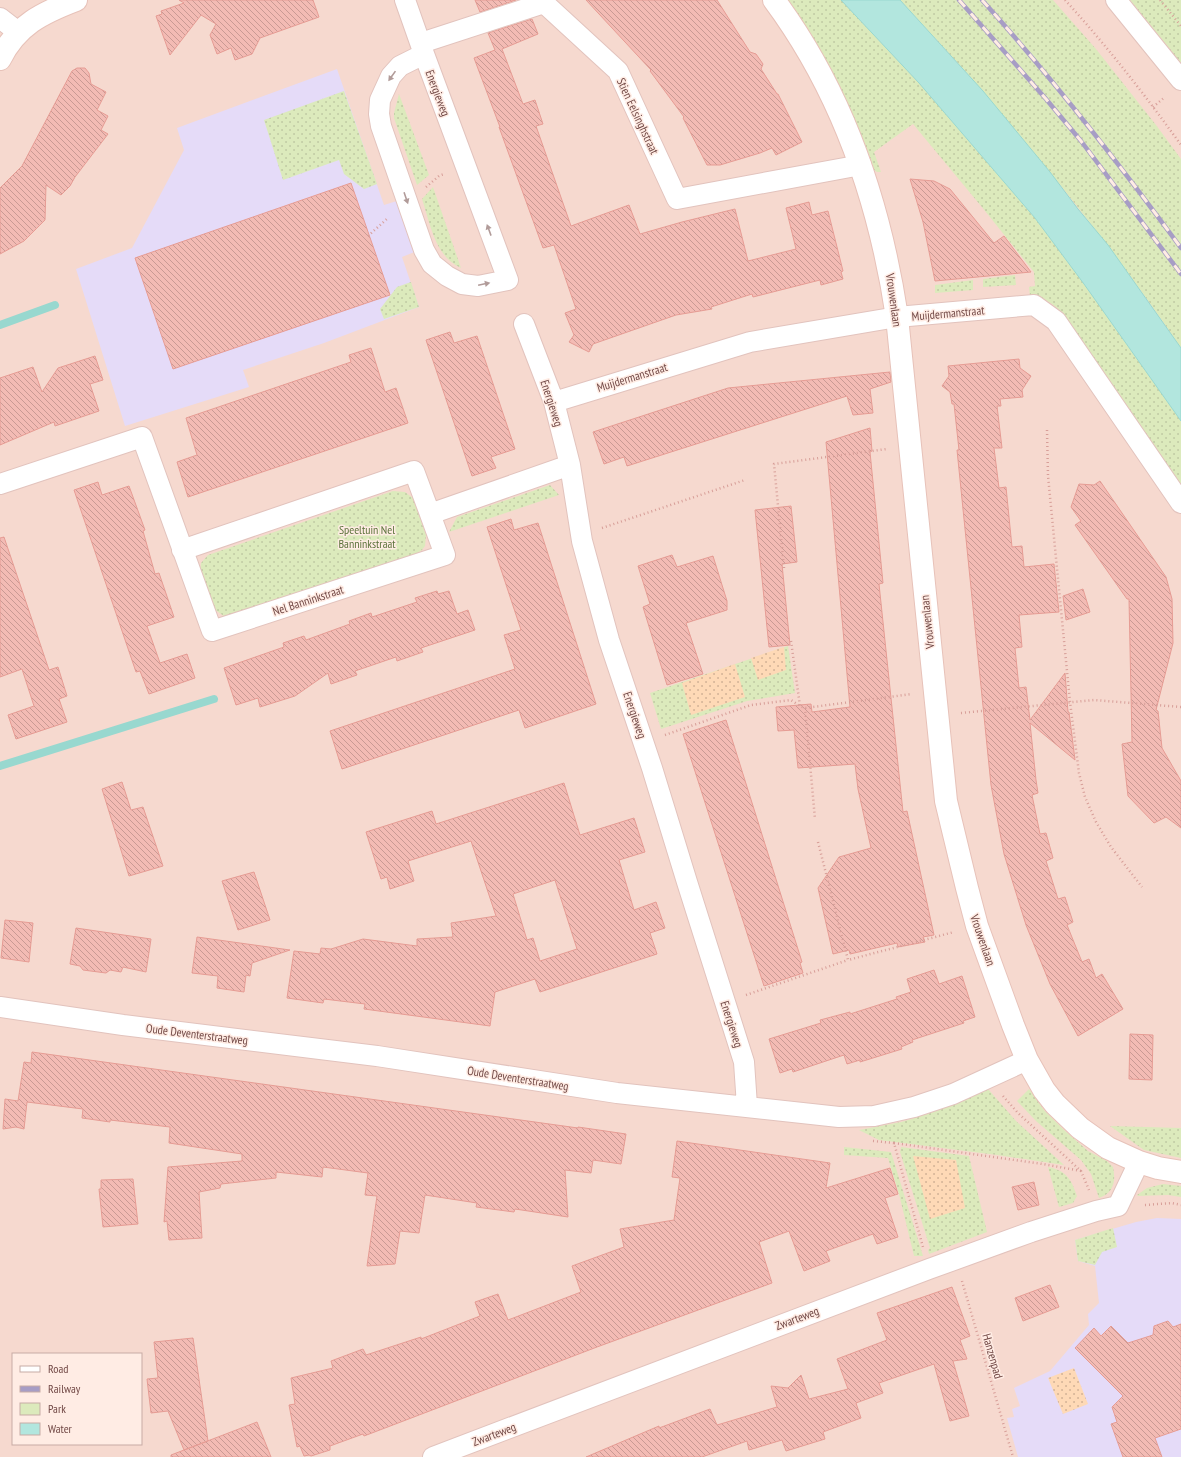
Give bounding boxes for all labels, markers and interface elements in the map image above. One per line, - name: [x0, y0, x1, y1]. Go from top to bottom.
- street label: Energieweg: [422, 68, 454, 118]
- one-way arrow: [388, 70, 396, 81]
- street label: Stien Eelsinghstraat: [614, 75, 663, 157]
- one-way arrow: [403, 193, 409, 205]
- one-way arrow: [486, 223, 492, 235]
- street label: Vrouwenlaan: [883, 271, 905, 328]
- one-way arrow: [478, 281, 491, 287]
- street label: Muijdermanstraat: [911, 302, 986, 324]
- street label: Muijdermanstraat: [595, 359, 670, 395]
- street label: Energieweg: [537, 378, 567, 428]
- park label: Speeltuin Nel Banninkstraat: [338, 522, 396, 551]
- street label: Nel Banninkstraat: [271, 581, 346, 619]
- street label: Vrouwenlaan: [917, 595, 937, 650]
- street label: Energieweg: [620, 690, 650, 740]
- street label: Vrouwenlaan: [967, 911, 999, 968]
- street label: Energieweg: [717, 999, 747, 1049]
- street label: Oude Deventerstraatweg: [145, 1020, 249, 1048]
- street label: Oude Deventerstraatweg: [466, 1063, 570, 1093]
- street label: Zwarteweg: [773, 1303, 821, 1333]
- street label: Hanzenpad: [979, 1332, 1007, 1380]
- legend: [12, 1353, 142, 1445]
- text: Road: [48, 1361, 68, 1376]
- text: Railway: [48, 1381, 81, 1396]
- text: Park: [48, 1401, 66, 1416]
- street label: Zwarteweg: [470, 1419, 518, 1449]
- text: Water: [48, 1421, 73, 1436]

